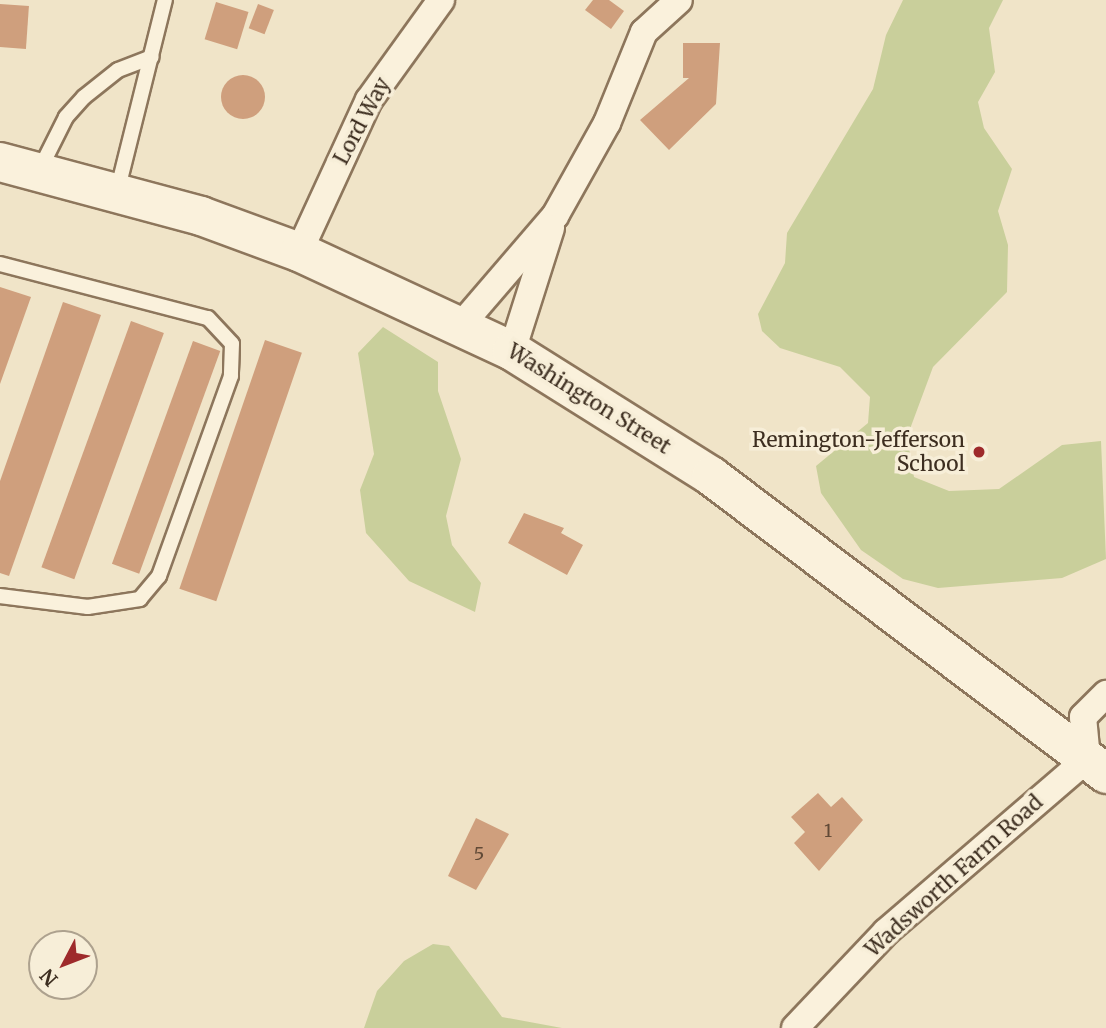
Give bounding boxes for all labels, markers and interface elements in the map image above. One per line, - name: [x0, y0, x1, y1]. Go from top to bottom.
- street label: Lord Way: [329, 73, 395, 169]
- street label: Washington Street: [503, 339, 675, 459]
- place label: Remington-Jefferson School: [752, 427, 965, 477]
- marker: Remington-Jefferson School: [971, 444, 987, 460]
- street label: Wadsworth Farm Road: [860, 790, 1048, 962]
- house number: 1: [824, 820, 832, 842]
- house number: 5: [474, 843, 484, 865]
- north arrow: [28, 930, 98, 1000]
- text: N: [35, 964, 63, 991]

